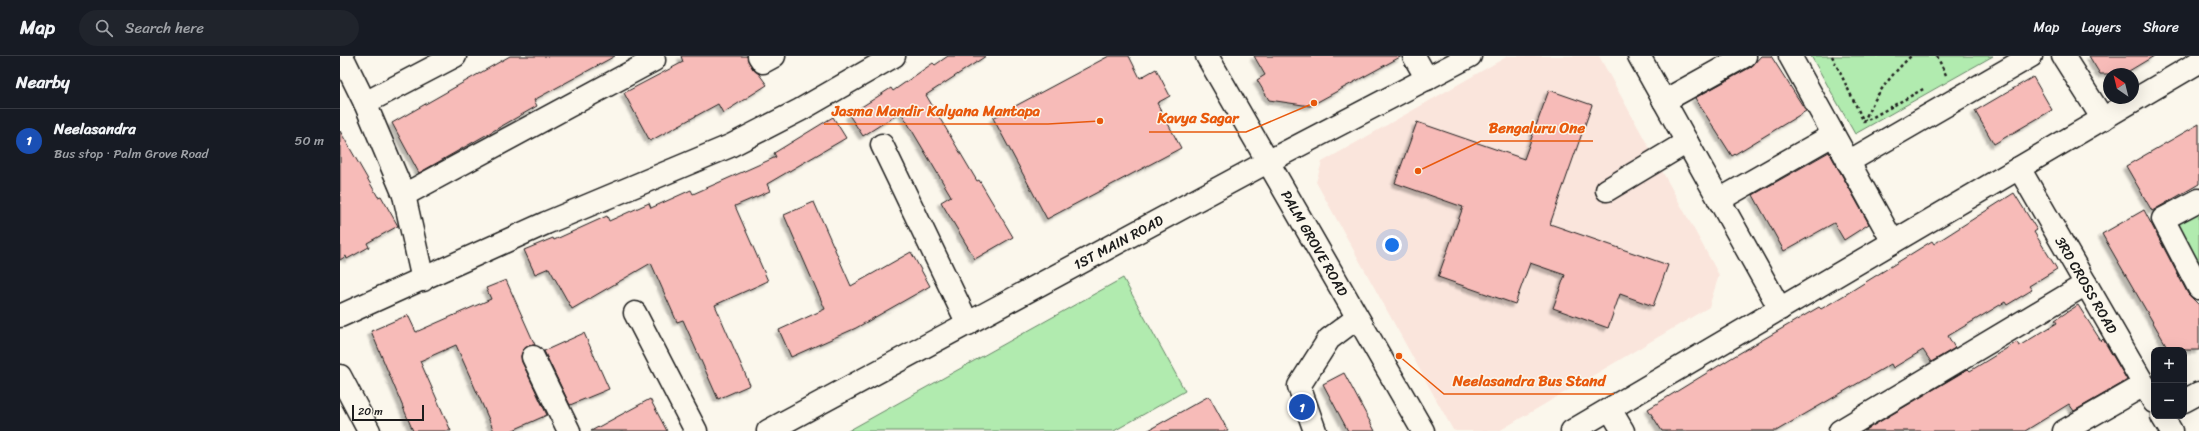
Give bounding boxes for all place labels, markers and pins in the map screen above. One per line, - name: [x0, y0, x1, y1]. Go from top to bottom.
- callout: Jasma Mandir Kalyana Mantapa: [824, 97, 1048, 124]
- callout: Kavya Sagar: [1149, 105, 1246, 132]
- callout: Bengaluru One: [1481, 114, 1593, 141]
- callout: Neelasandra Bus Stand: [1444, 367, 1614, 394]
- pin: 1: [1289, 392, 1315, 422]

